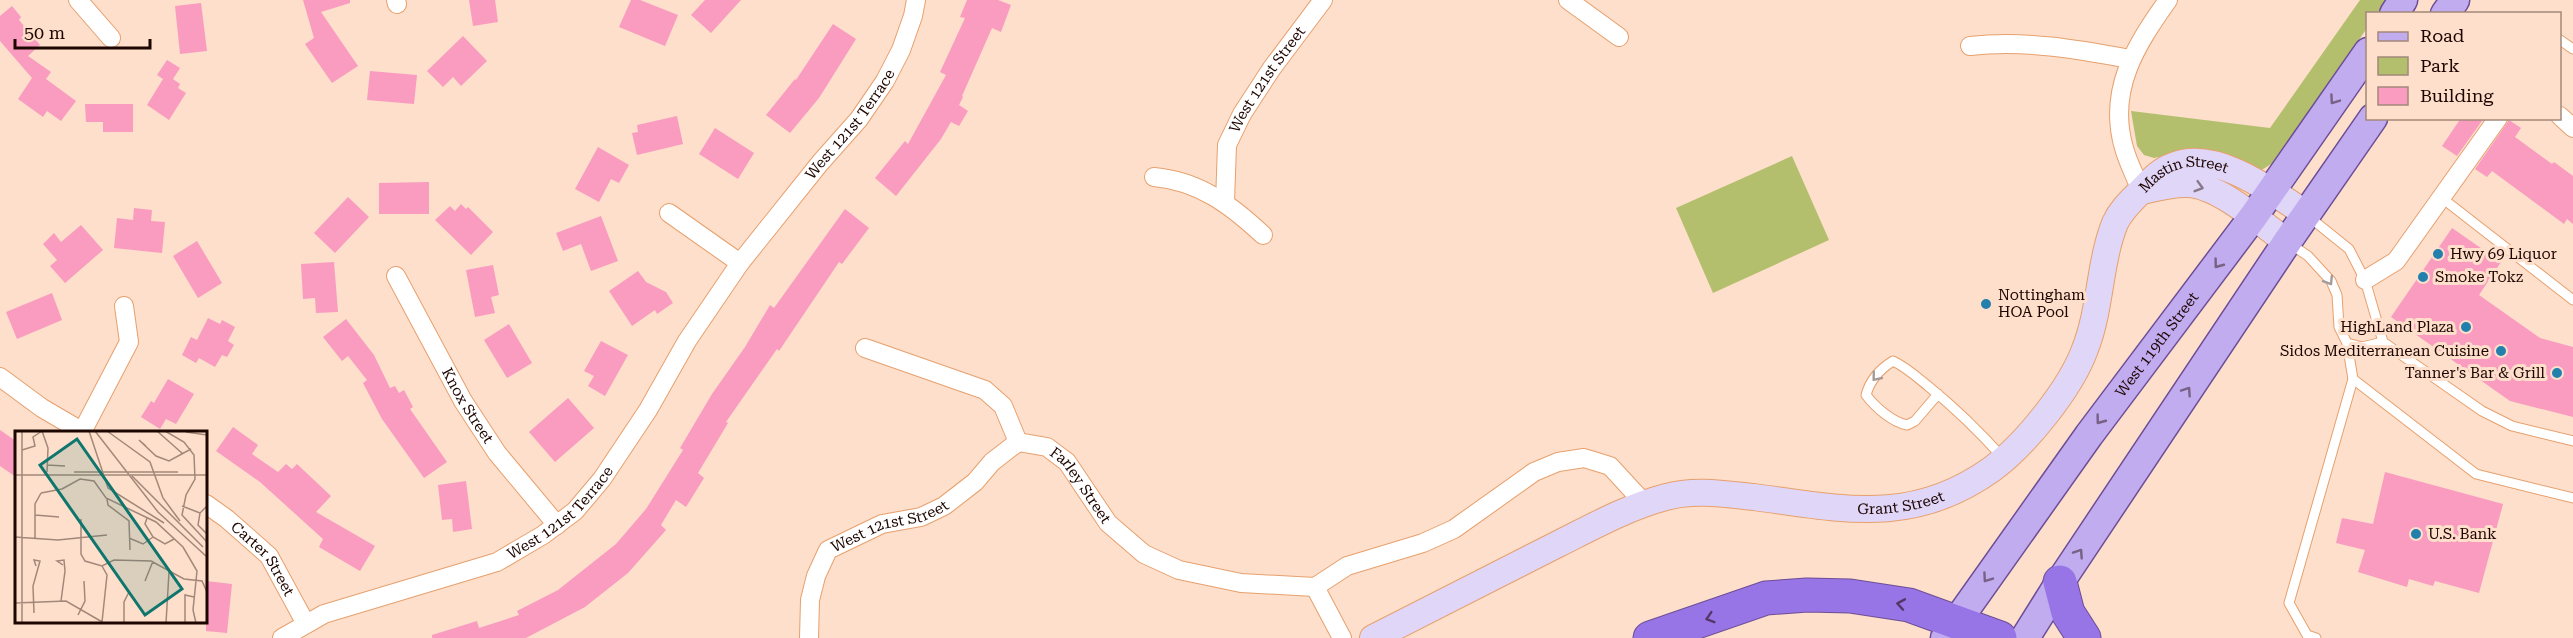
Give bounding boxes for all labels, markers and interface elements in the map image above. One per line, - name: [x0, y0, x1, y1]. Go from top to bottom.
- scale bar: [15, 12, 150, 50]
- legend: [2366, 12, 2561, 120]
- text: 50 m: [24, 22, 65, 43]
- street label: West 121st Street: [1225, 23, 1309, 136]
- text: Road: [2420, 25, 2465, 46]
- text: Park: [2420, 55, 2460, 76]
- street label: West 121st Terrace: [801, 66, 899, 183]
- text: Building: [2420, 85, 2494, 106]
- one-way arrow: [2330, 94, 2341, 105]
- street label: Mastin Street: [2135, 153, 2231, 197]
- one-way arrow: [2193, 180, 2204, 192]
- place label: Hwy 69 Liquor: [2450, 245, 2557, 263]
- marker: Hwy 69 Liquor: [2431, 247, 2445, 261]
- one-way arrow: [2214, 257, 2225, 268]
- place label: Smoke Tokz: [2435, 268, 2523, 286]
- marker: Smoke Tokz: [2416, 270, 2430, 284]
- one-way arrow: [2322, 275, 2334, 285]
- place label: Nottingham HOA Pool: [1998, 286, 2085, 321]
- street label: West 119th Street: [2112, 288, 2203, 401]
- marker: Nottingham HOA Pool: [1979, 297, 1993, 311]
- place label: HighLand Plaza: [2340, 318, 2454, 336]
- marker: HighLand Plaza: [2459, 320, 2473, 334]
- place label: Sidos Mediterranean Cuisine: [2280, 342, 2489, 360]
- marker: Sidos Mediterranean Cuisine: [2494, 344, 2508, 358]
- place label: Tanner's Bar & Grill: [2405, 364, 2545, 382]
- street label: Knox Street: [438, 365, 497, 447]
- marker: Tanner's Bar & Grill: [2550, 366, 2564, 380]
- one-way arrow: [1872, 370, 1883, 381]
- one-way arrow: [2180, 387, 2191, 398]
- one-way arrow: [2097, 413, 2108, 424]
- inset map: [15, 431, 207, 623]
- street label: Farley Street: [1046, 443, 1115, 527]
- street label: West 121st Terrace: [504, 463, 617, 563]
- street label: Grant Street: [1857, 487, 1947, 518]
- street label: West 121st Street: [828, 496, 953, 556]
- street label: Carter Street: [227, 518, 298, 600]
- place label: U.S. Bank: [2428, 525, 2497, 543]
- marker: U.S. Bank: [2409, 527, 2423, 541]
- one-way arrow: [2071, 549, 2083, 559]
- one-way arrow: [1983, 572, 1994, 583]
- one-way arrow: [1896, 598, 1906, 611]
- one-way arrow: [1705, 610, 1716, 623]

